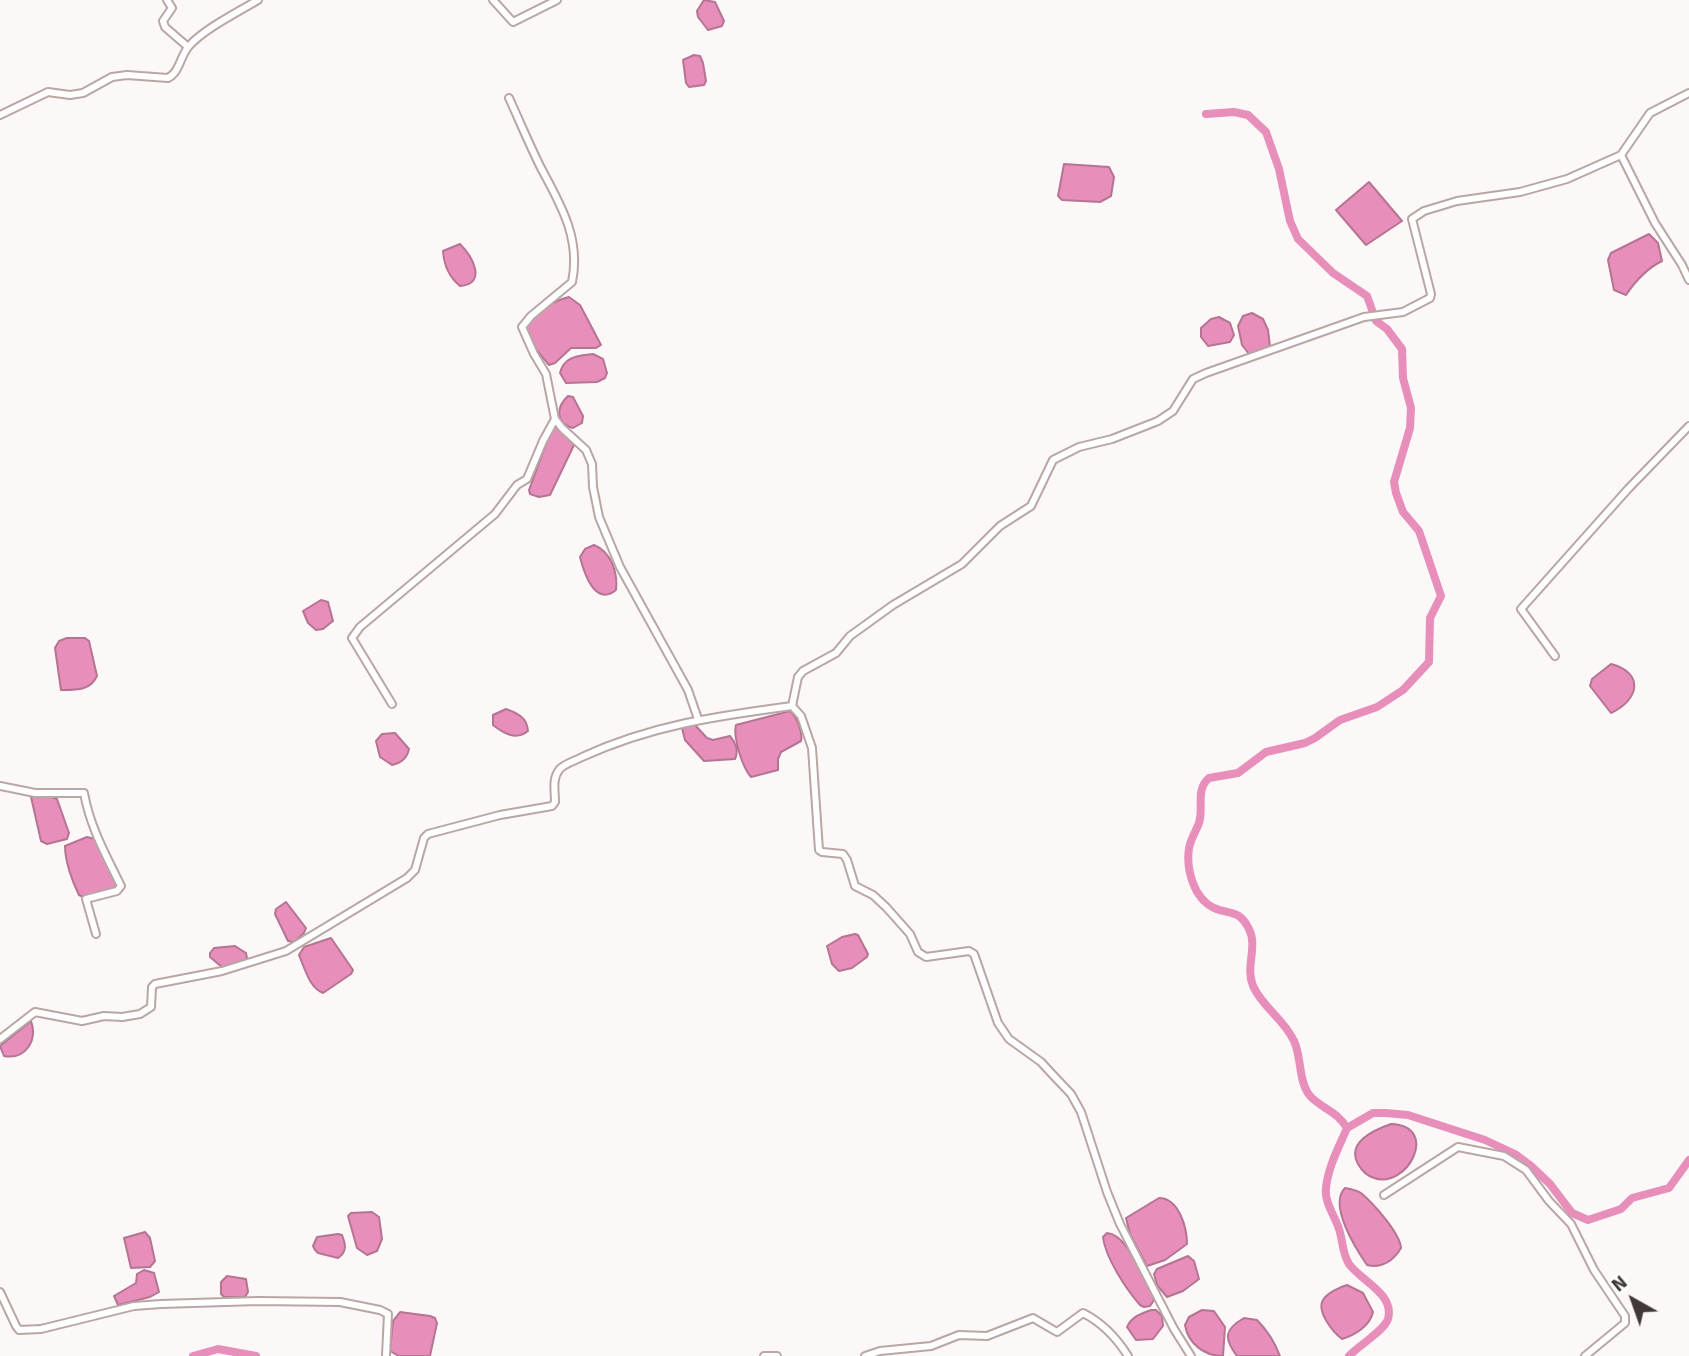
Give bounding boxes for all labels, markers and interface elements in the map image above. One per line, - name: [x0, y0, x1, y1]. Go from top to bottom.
- north arrow: [1598, 1265, 1668, 1335]
- text: N: [1607, 1270, 1632, 1297]

